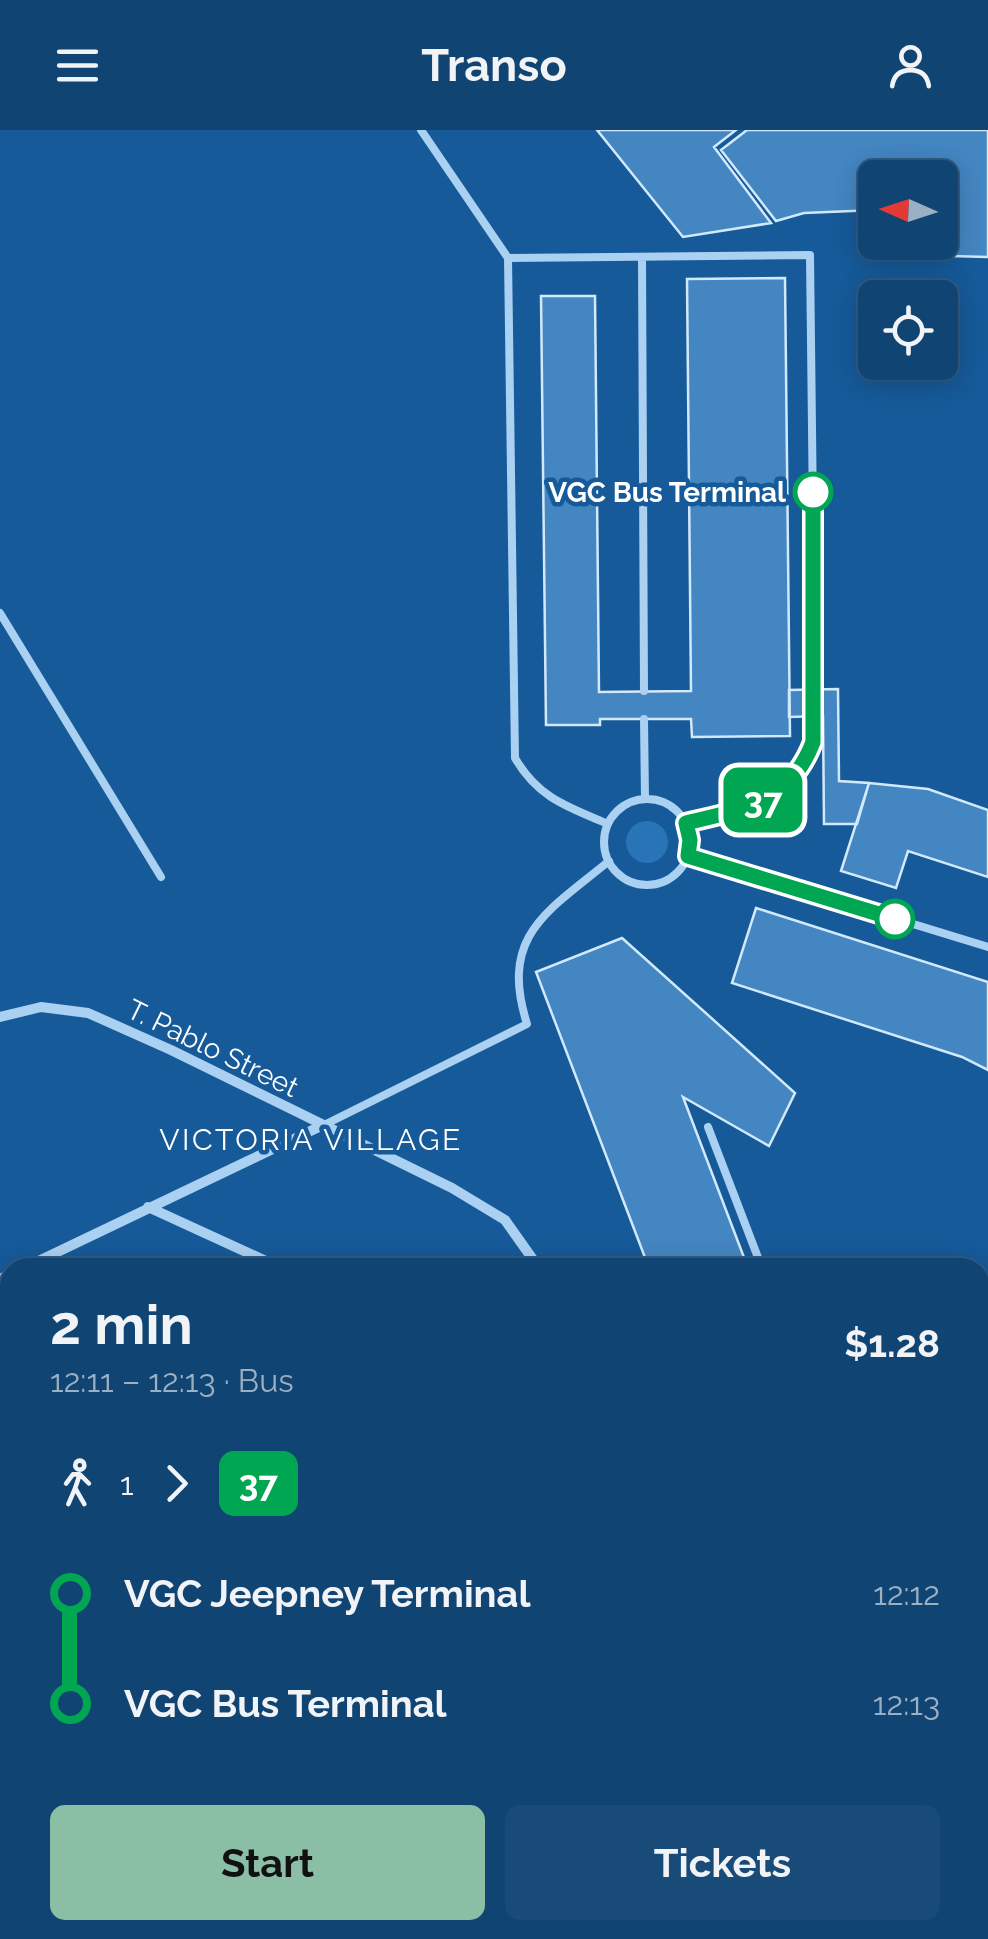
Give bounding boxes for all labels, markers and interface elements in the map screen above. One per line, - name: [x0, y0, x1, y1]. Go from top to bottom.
- icon: menu: [50, 38, 105, 93]
- icon: person: [883, 38, 938, 93]
- text: Transo: [421, 39, 567, 92]
- north arrow: [858, 160, 958, 260]
- map controls: [858, 160, 958, 380]
- button: locate: [858, 280, 958, 380]
- marker: VGC Bus Terminal: [794, 473, 832, 511]
- place label: VGC Bus Terminal: [548, 476, 786, 509]
- line badge: 37: [718, 768, 808, 832]
- text: 37: [743, 780, 783, 821]
- unlabelled marker: [876, 900, 914, 938]
- street label: T. Pablo Street: [122, 993, 304, 1104]
- district label: VICTORIA VILLAGE: [159, 1122, 463, 1157]
- text: 2 min: [50, 1292, 193, 1357]
- text: $1.28: [844, 1321, 940, 1366]
- text: 12:11 – 12:13 · Bus: [50, 1362, 294, 1399]
- icon: walk: [50, 1456, 105, 1511]
- icon: forward: [149, 1456, 204, 1511]
- text: 37: [239, 1463, 278, 1504]
- text: 1: [120, 1465, 134, 1502]
- text: VGC Jeepney Terminal: [124, 1571, 530, 1616]
- text: 12:12: [873, 1575, 940, 1612]
- text: VGC Bus Terminal: [124, 1681, 447, 1726]
- text: 12:13: [873, 1685, 940, 1722]
- button: Start: [50, 1805, 485, 1920]
- button: Tickets: [505, 1805, 940, 1920]

